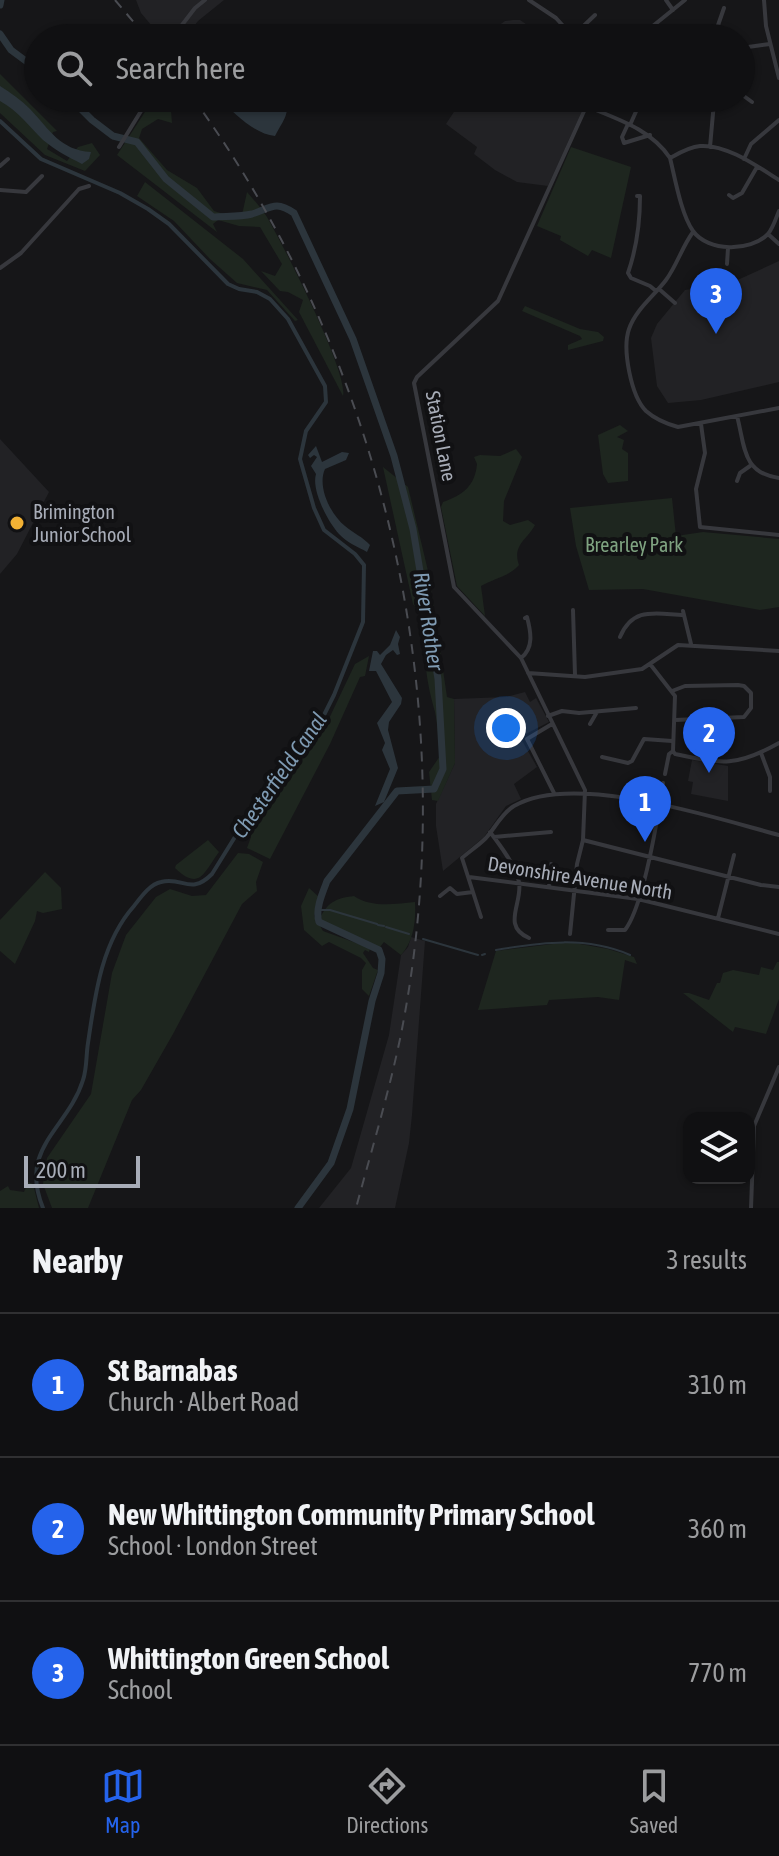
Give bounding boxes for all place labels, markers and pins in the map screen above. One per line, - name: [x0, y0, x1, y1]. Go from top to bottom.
- pin: 3: [690, 268, 742, 334]
- place label: Brimington Junior School: [33, 500, 132, 546]
- marker: Brimington Junior School: [8, 514, 26, 532]
- pin: 2: [683, 707, 735, 773]
- pin: 1: [619, 776, 671, 842]

